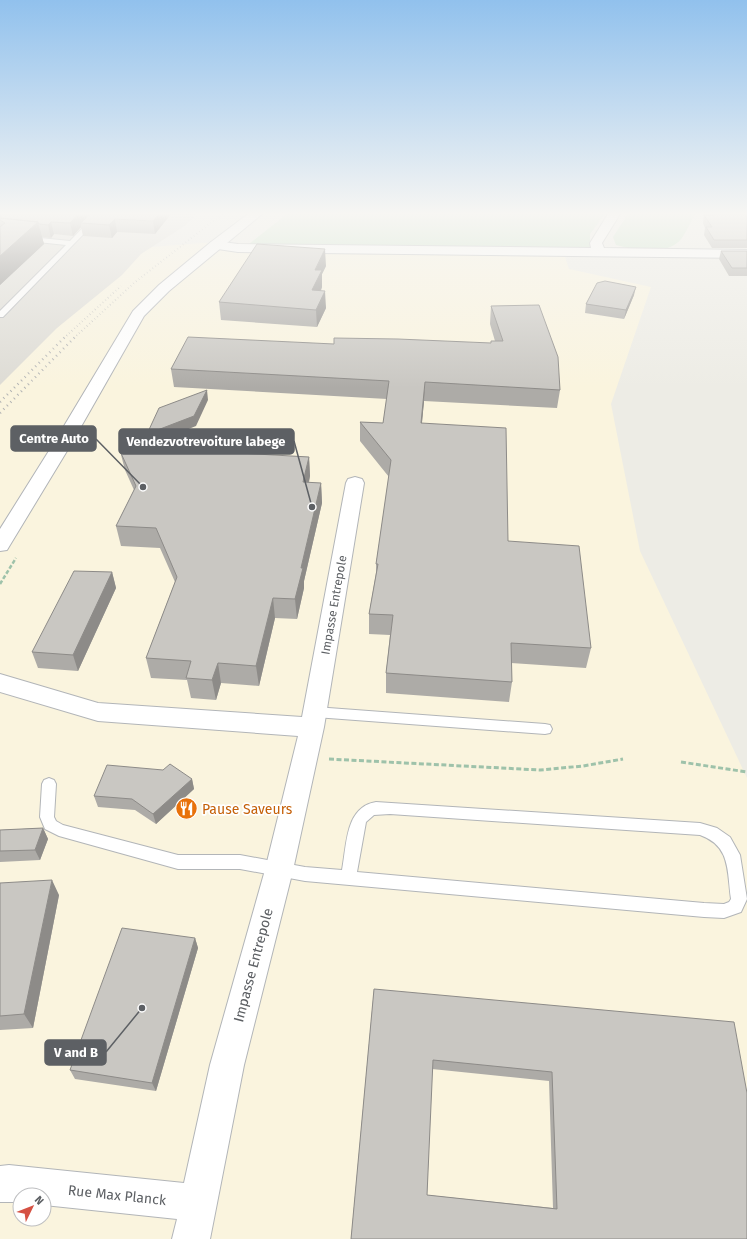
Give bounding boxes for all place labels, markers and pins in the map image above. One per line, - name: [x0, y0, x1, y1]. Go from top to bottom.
- callout: Centre Auto: [11, 426, 96, 451]
- callout: Vendezvotrevoiture labege: [119, 429, 294, 454]
- restaurant icon: Pause Saveurs: [173, 796, 199, 822]
- place label: Pause Saveurs: [202, 801, 293, 818]
- callout: V and B: [45, 1040, 106, 1065]

